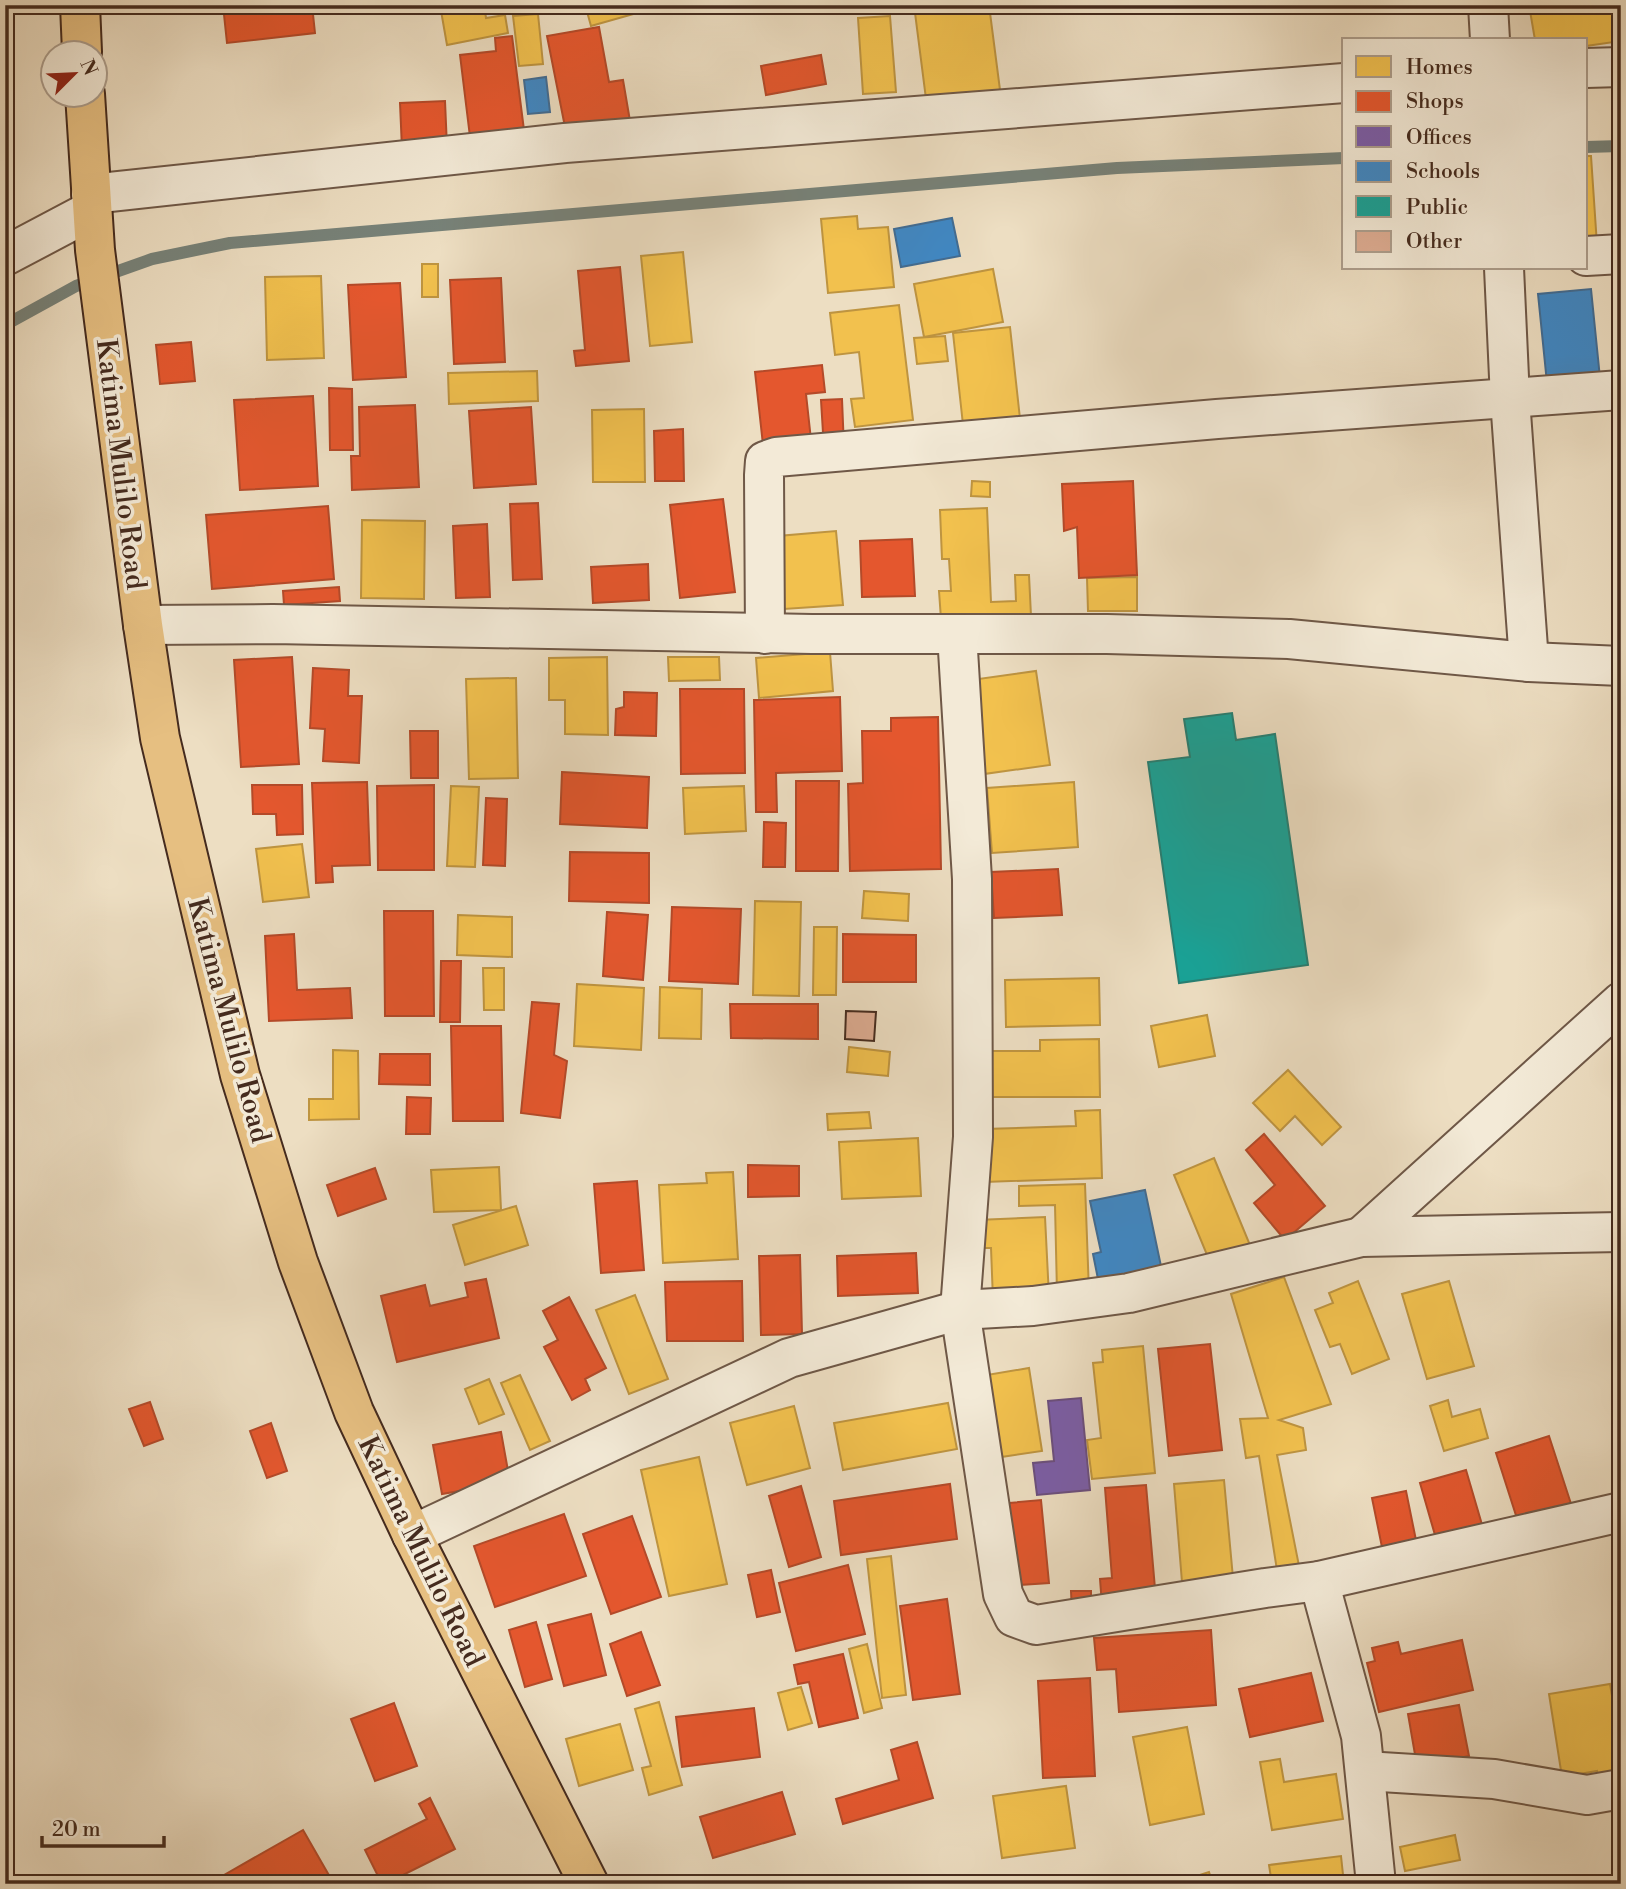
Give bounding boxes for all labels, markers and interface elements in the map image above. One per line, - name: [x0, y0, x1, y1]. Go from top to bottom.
- north arrow: [38, 38, 108, 108]
- legend: [1342, 38, 1588, 270]
- text: Homes: [1406, 55, 1473, 81]
- text: N: [75, 56, 103, 79]
- text: Shops: [1406, 89, 1464, 115]
- text: Offices: [1406, 125, 1472, 151]
- text: Schools: [1406, 159, 1480, 185]
- text: Public: [1406, 195, 1468, 221]
- text: Other: [1406, 229, 1462, 255]
- street label: Katima Mulilo Road: [88, 337, 153, 592]
- street label: Katima Mulilo Road: [179, 894, 278, 1147]
- street label: Katima Mulilo Road: [350, 1431, 492, 1673]
- scale bar: [42, 1805, 164, 1849]
- text: 20 m: [52, 1817, 101, 1843]

